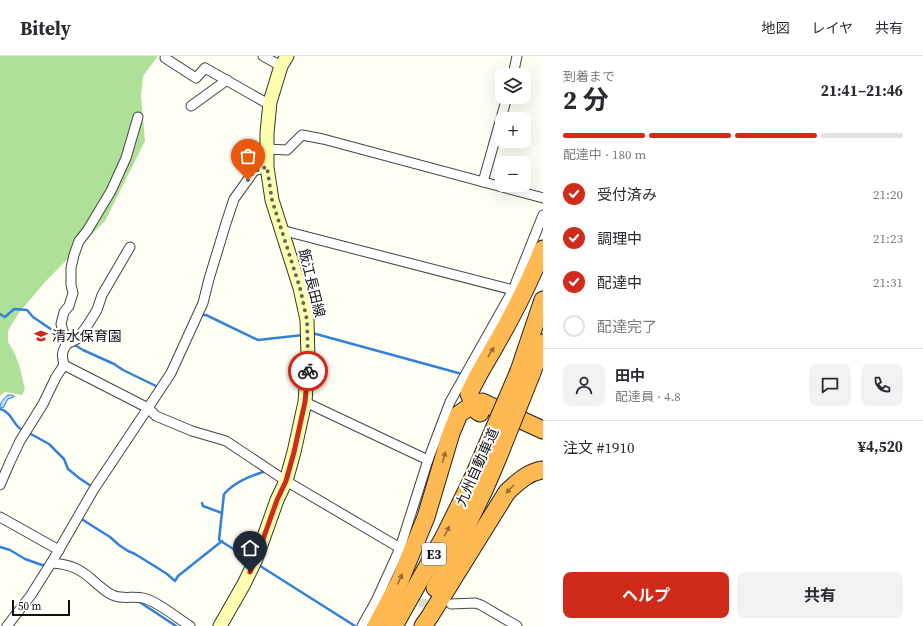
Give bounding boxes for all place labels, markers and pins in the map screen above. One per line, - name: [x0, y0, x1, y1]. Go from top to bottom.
- pin: [231, 139, 265, 180]
- place label: 清水保育園: [52, 326, 122, 346]
- school or university icon: 清水保育園: [33, 328, 49, 344]
- pin: [233, 531, 267, 572]

